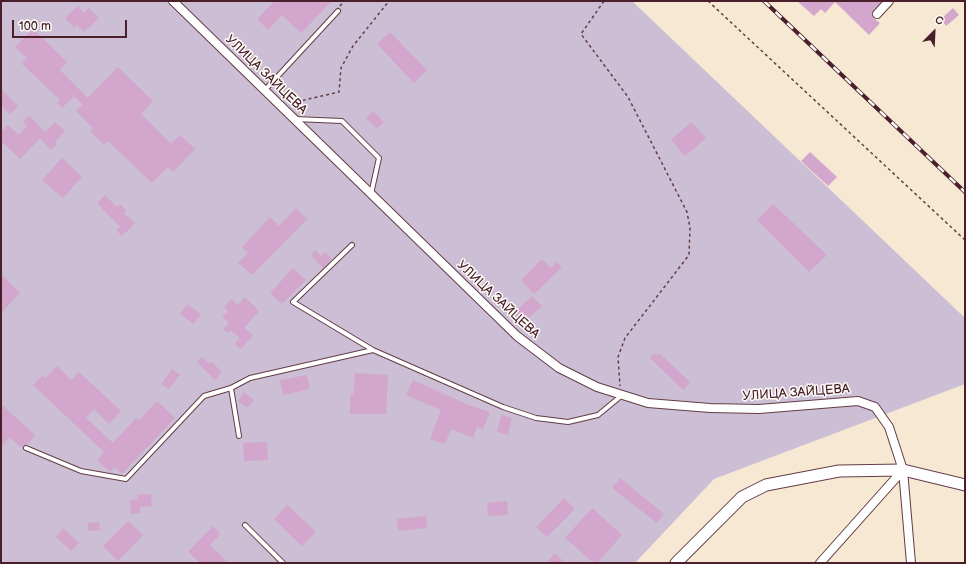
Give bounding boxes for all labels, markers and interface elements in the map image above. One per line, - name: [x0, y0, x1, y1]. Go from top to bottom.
- scale bar: [14, 12, 129, 38]
- north arrow: [914, 12, 954, 52]
- text: С: [933, 13, 945, 28]
- text: 100 m: [19, 19, 51, 34]
- street label: УЛИЦА ЗАЙЦЕВА: [222, 32, 310, 118]
- street label: УЛИЦА ЗАЙЦЕВА: [453, 258, 543, 342]
- street label: УЛИЦА ЗАЙЦЕВА: [742, 381, 850, 405]

